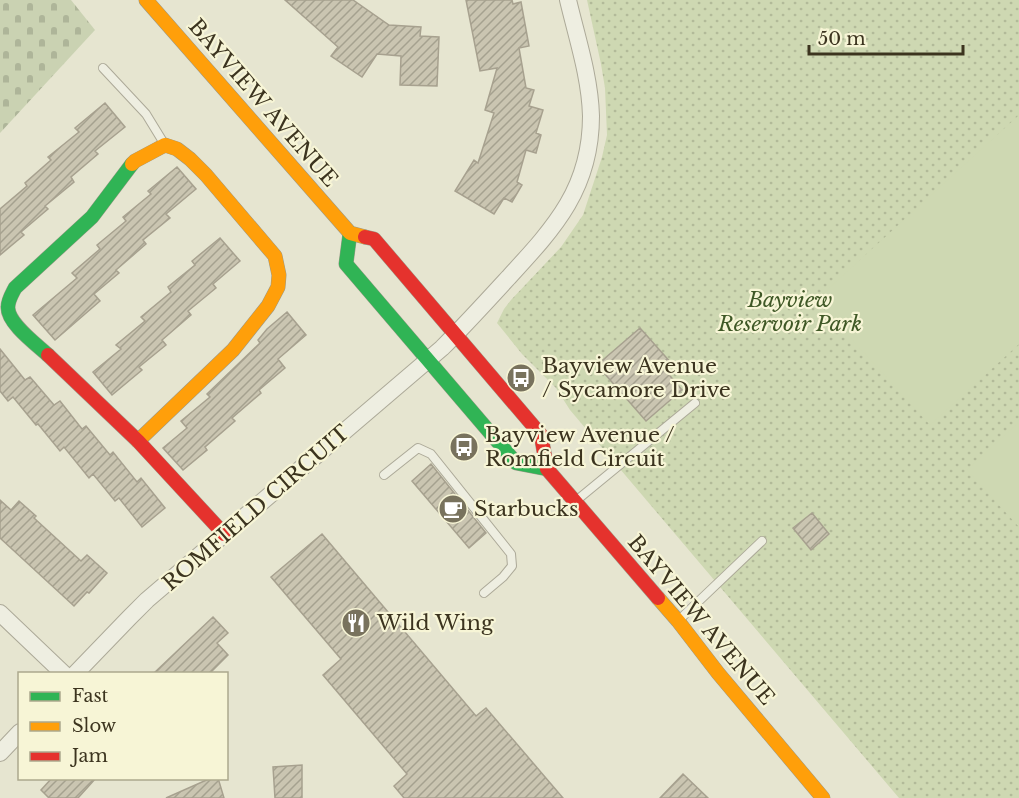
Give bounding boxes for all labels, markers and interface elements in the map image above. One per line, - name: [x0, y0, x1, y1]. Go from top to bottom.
- street label: BAYVIEW AVENUE: [183, 14, 343, 192]
- scale bar: [809, 18, 964, 56]
- text: 50 m: [818, 28, 866, 50]
- park label: Bayview Reservoir Park: [717, 287, 862, 337]
- place label: Bayview Avenue / Sycamore Drive: [542, 353, 731, 403]
- bus stop icon: Bayview Avenue / Sycamore Drive: [505, 362, 537, 394]
- street label: ROMFIELD CIRCUIT: [157, 420, 355, 596]
- place label: Bayview Avenue / Romfield Circuit: [485, 422, 675, 472]
- bus stop icon: Bayview Avenue / Romfield Circuit: [448, 431, 480, 463]
- cafe icon: Starbucks: [437, 493, 469, 525]
- place label: Starbucks: [474, 496, 579, 522]
- street label: BAYVIEW AVENUE: [622, 530, 780, 710]
- restaurant icon: Wild Wing: [340, 607, 372, 639]
- place label: Wild Wing: [376, 610, 494, 636]
- legend: [18, 672, 228, 780]
- text: Fast: [72, 685, 109, 707]
- text: Slow: [72, 715, 117, 737]
- text: Jam: [70, 745, 108, 767]

